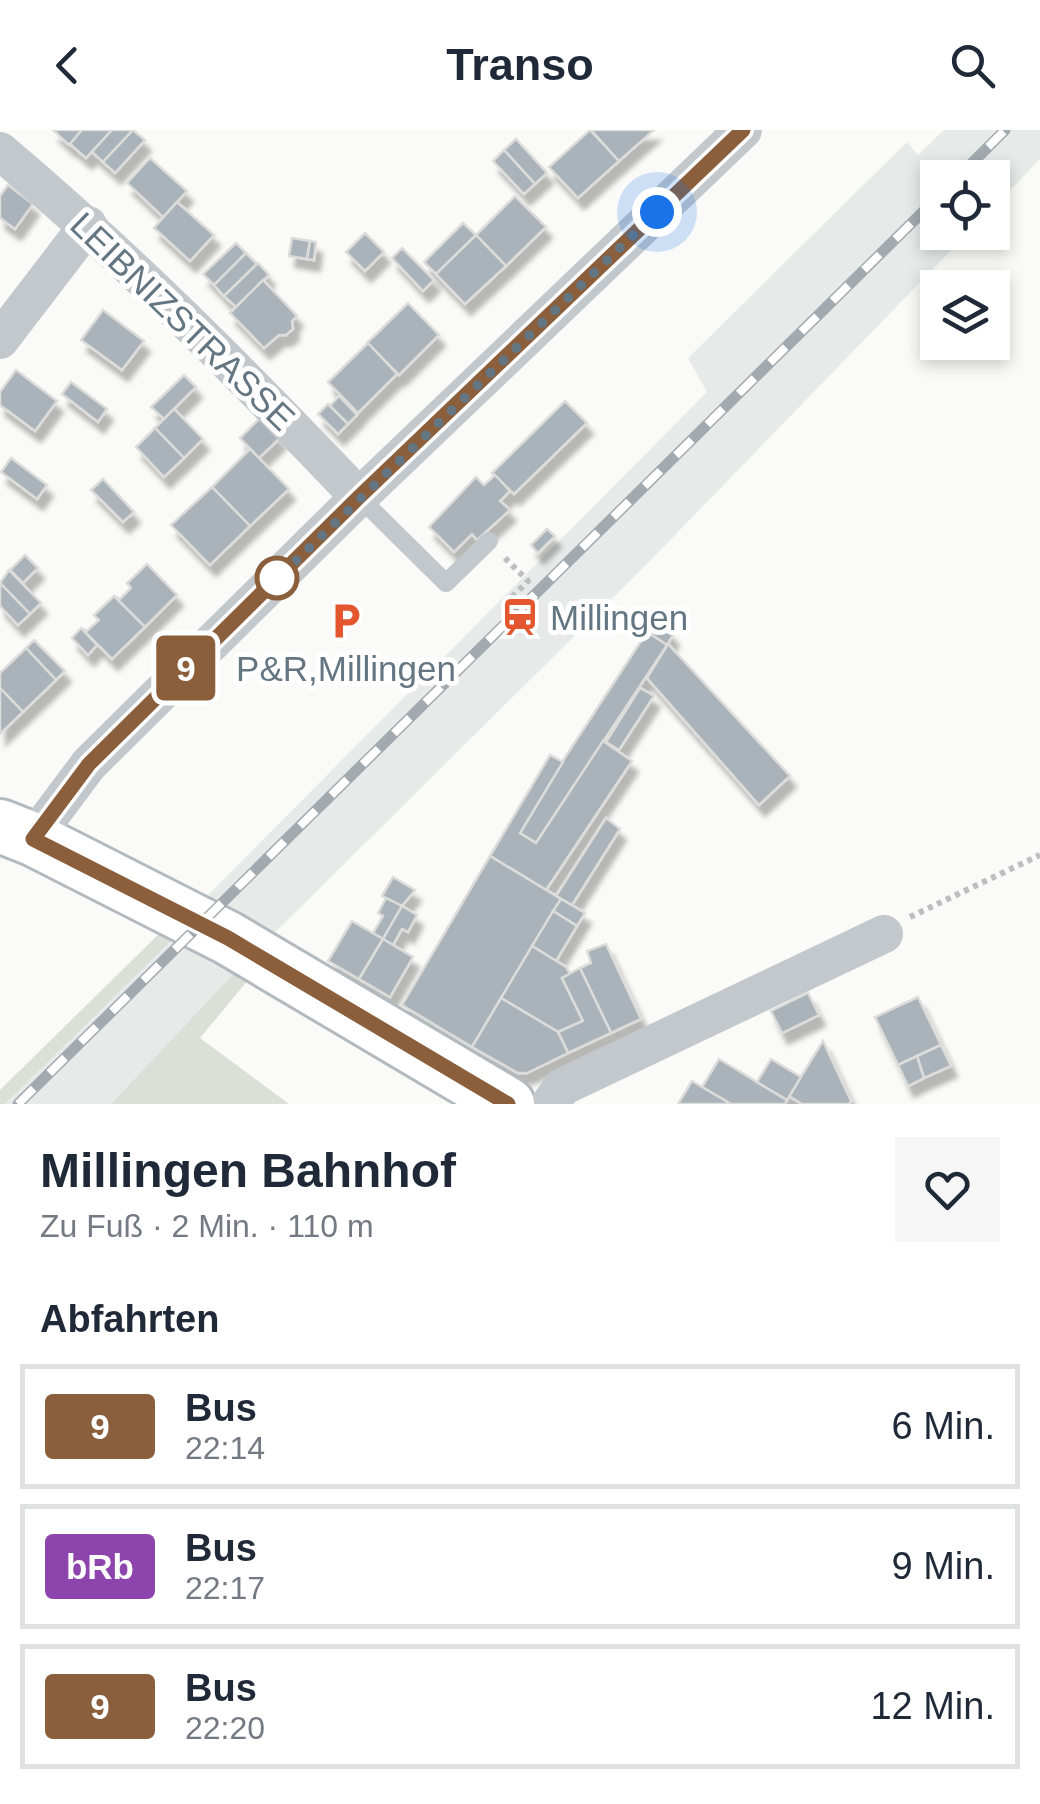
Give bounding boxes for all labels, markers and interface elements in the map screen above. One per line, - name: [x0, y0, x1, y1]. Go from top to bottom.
- icon: back: [40, 38, 95, 93]
- icon: search: [945, 38, 1000, 93]
- text: Transo: [446, 39, 594, 90]
- map controls: [920, 160, 1010, 360]
- button: locate: [920, 160, 1010, 250]
- your location: [632, 187, 682, 237]
- street label: LEIBNIZSTRASSE: [63, 204, 303, 438]
- button: layers: [920, 270, 1010, 360]
- unlabelled marker: [256, 557, 298, 599]
- station icon: Millingen: [499, 596, 541, 638]
- place label: Millingen: [550, 598, 688, 637]
- parking icon: P&R,Millingen: [325, 600, 367, 642]
- line badge: 9: [154, 636, 218, 700]
- text: 9: [176, 649, 196, 688]
- place label: P&R,Millingen: [236, 649, 456, 688]
- button: heart: [895, 1137, 1000, 1242]
- text: Millingen Bahnhof: [40, 1144, 456, 1197]
- text: Zu Fuß · 2 Min. · 110 m: [40, 1208, 374, 1244]
- text: Abfahrten: [40, 1298, 219, 1340]
- text: Bus: [185, 1387, 257, 1429]
- text: 6 Min.: [892, 1405, 995, 1447]
- text: 9: [90, 1407, 110, 1446]
- text: 22:14: [185, 1430, 265, 1466]
- text: Bus: [185, 1527, 257, 1569]
- text: 9 Min.: [892, 1545, 995, 1587]
- text: bRb: [66, 1547, 134, 1586]
- text: 22:17: [185, 1570, 265, 1606]
- text: Bus: [185, 1667, 257, 1709]
- text: 12 Min.: [870, 1685, 995, 1727]
- text: 9: [90, 1687, 110, 1726]
- text: 22:20: [185, 1710, 265, 1746]

